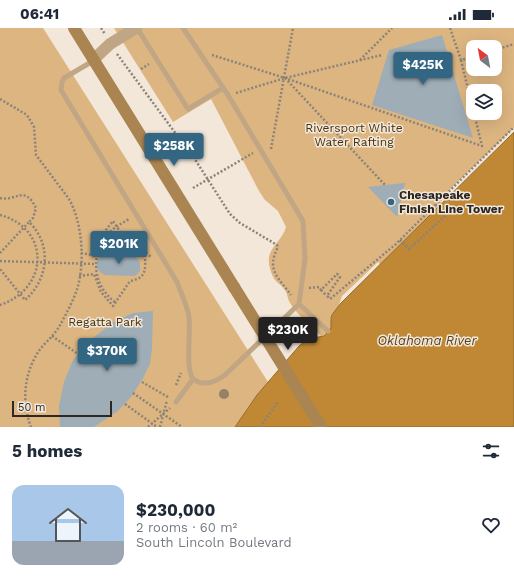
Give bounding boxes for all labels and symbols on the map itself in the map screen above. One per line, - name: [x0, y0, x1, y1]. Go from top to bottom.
- north arrow: [466, 40, 502, 76]
- pin: $425K: [395, 52, 451, 86]
- park label: Riversport White Water Rafting: [305, 121, 403, 149]
- pin: $258K: [146, 133, 202, 167]
- place label: Chesapeake Finish Line Tower: [399, 188, 504, 216]
- marker: Chesapeake Finish Line Tower: [386, 197, 396, 207]
- pin: $201K: [91, 231, 147, 265]
- park label: Regatta Park: [68, 315, 142, 329]
- pin: $230K: [260, 317, 316, 351]
- water label: Oklahoma River: [377, 333, 477, 348]
- pin: $370K: [79, 338, 135, 372]
- scale bar: [12, 399, 112, 418]

